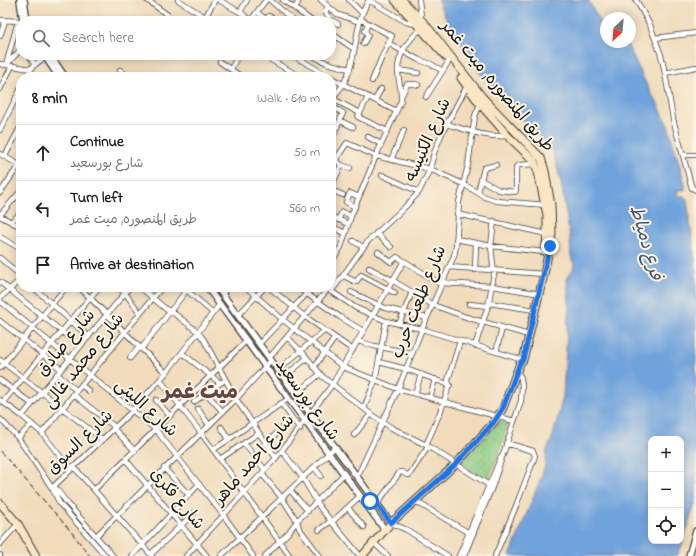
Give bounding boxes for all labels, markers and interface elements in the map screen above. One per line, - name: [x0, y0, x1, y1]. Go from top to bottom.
- north arrow: [600, 12, 636, 48]
- street label: طريق المنصوره, ميت غمر: [433, 13, 560, 158]
- search box: [16, 16, 336, 60]
- icon: search: [30, 27, 52, 49]
- text: Search here: [62, 27, 134, 49]
- text: 8 min: [32, 86, 67, 111]
- text: Walk · 610 m: [257, 89, 320, 108]
- street label: شارع الكنيسه: [398, 94, 458, 186]
- text: Continue: [70, 131, 124, 153]
- icon: ahead: [32, 142, 54, 164]
- text: 50 m: [294, 143, 320, 162]
- text: شارع بورسعيد: [70, 154, 143, 173]
- text: Turn left: [70, 187, 123, 209]
- icon: left: [32, 198, 54, 220]
- text: 560 m: [288, 199, 320, 218]
- water label: فرع دمياط: [622, 203, 668, 284]
- text: طريق المنصوره, ميت غمر: [70, 210, 197, 229]
- route end: [541, 237, 559, 255]
- street label: شارع طلعت حرب: [385, 242, 453, 362]
- icon: arrive: [32, 254, 54, 276]
- text: Arrive at destination: [70, 254, 194, 276]
- street label: شارع صادق: [30, 304, 102, 382]
- street label: شارع محمد غالى: [38, 308, 130, 414]
- street label: شارع بورسعيد: [269, 354, 345, 446]
- street label: شارع الليثى: [109, 373, 183, 443]
- district label: ميت غمر: [160, 378, 238, 408]
- street label: شارع السوق: [41, 404, 119, 480]
- street label: شارع احمد ماهر: [206, 409, 301, 513]
- map controls: [648, 436, 684, 544]
- button: +: [648, 436, 684, 472]
- street label: شارع فكرى: [144, 463, 210, 535]
- button: −: [648, 472, 684, 508]
- route start: [361, 492, 379, 510]
- button: locate: [648, 508, 684, 544]

